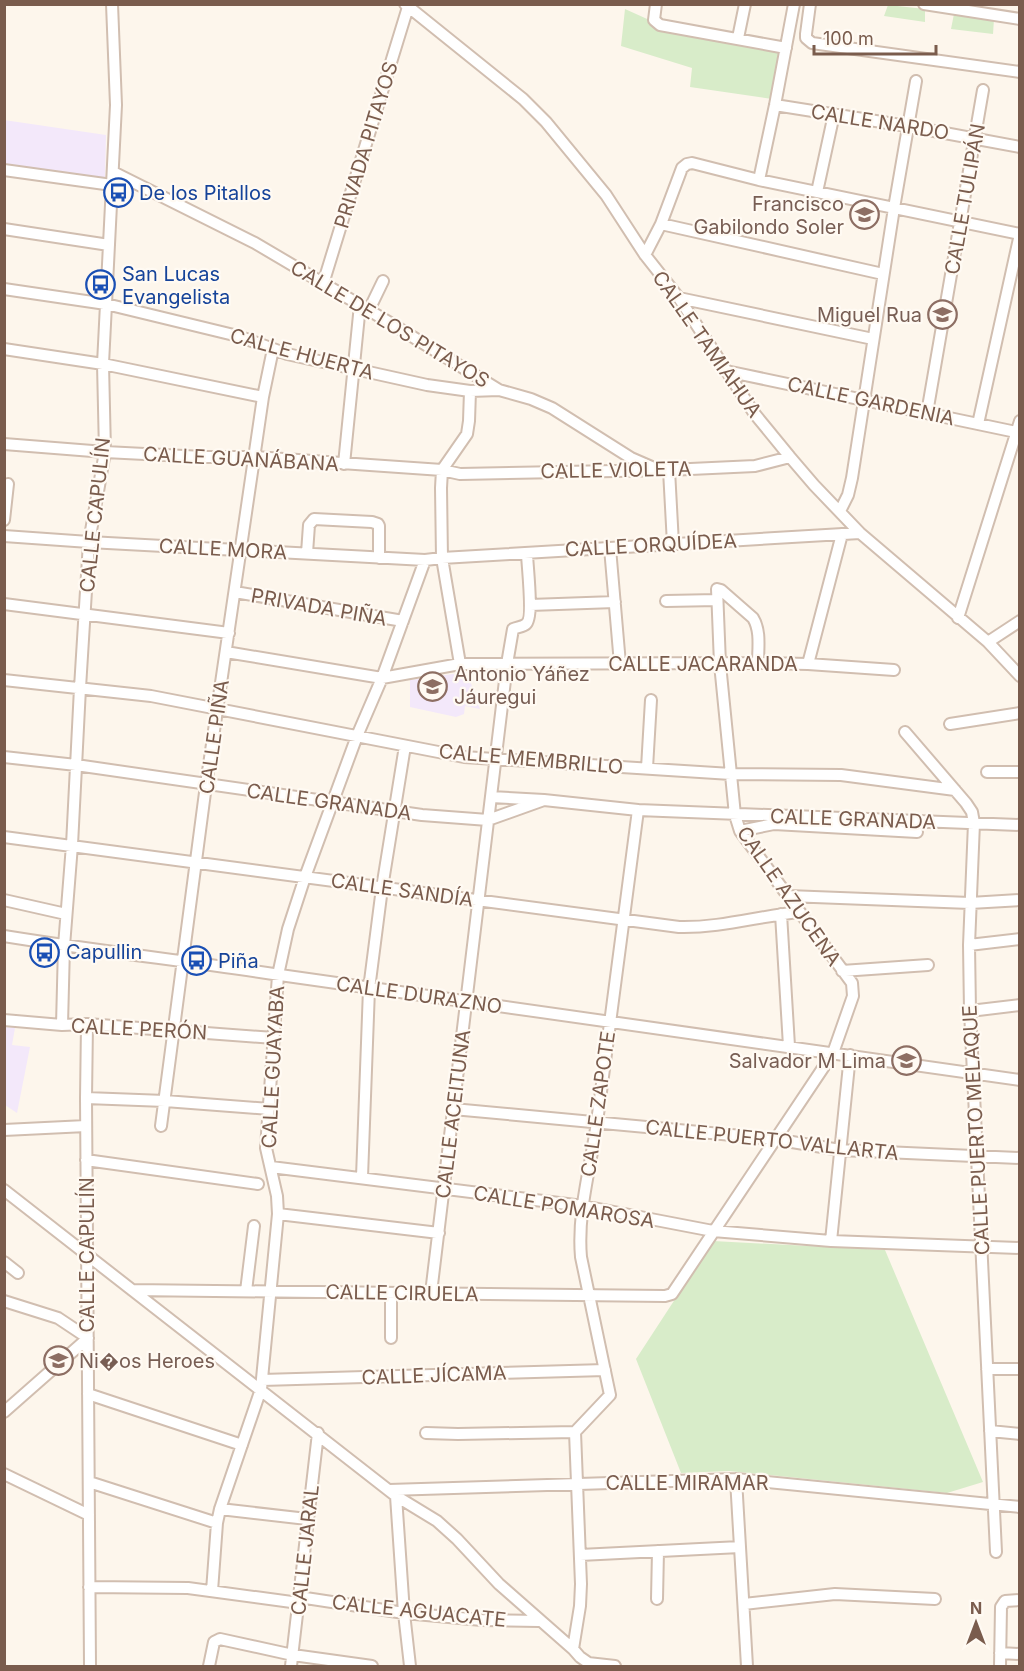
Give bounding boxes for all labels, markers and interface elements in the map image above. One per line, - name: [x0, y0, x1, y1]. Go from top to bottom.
- scale bar: [814, 18, 936, 56]
- text: 100 m: [823, 28, 874, 49]
- street label: PRIVADA PITAYOS: [329, 59, 403, 231]
- street label: CALLE NARDO: [809, 99, 951, 145]
- street label: CALLE TULIPÁN: [939, 121, 990, 276]
- bus stop icon: De los Pitallos: [102, 177, 134, 209]
- place label: De los Pitallos: [139, 181, 271, 205]
- place label: Francisco Gabilondo Soler: [693, 192, 844, 239]
- school or university icon: Francisco Gabilondo Soler: [849, 199, 881, 231]
- street label: CALLE DE LOS PITAYOS: [286, 255, 494, 393]
- place label: San Lucas Evangelista: [122, 262, 230, 309]
- street label: CALLE TAMIAHUA: [647, 266, 767, 422]
- bus stop icon: San Lucas Evangelista: [85, 269, 117, 301]
- school or university icon: Miguel Rua: [927, 299, 959, 331]
- place label: Miguel Rua: [817, 303, 922, 327]
- street label: CALLE HUERTA: [227, 323, 377, 385]
- street label: CALLE GARDENIA: [785, 372, 957, 430]
- street label: CALLE CAPULÍN: [74, 436, 115, 594]
- street label: CALLE GUANÁBANA: [142, 441, 340, 476]
- street label: CALLE VIOLETA: [540, 457, 692, 483]
- street label: CALLE ORQUÍDEA: [564, 528, 738, 561]
- street label: CALLE MORA: [158, 534, 288, 564]
- street label: PRIVADA PIÑA: [249, 582, 389, 631]
- street label: CALLE JACARANDA: [608, 652, 798, 676]
- place label: Antonio Yáñez Jáuregui: [454, 662, 590, 709]
- school or university icon: Antonio Yáñez Jáuregui: [417, 670, 449, 702]
- street label: CALLE PIÑA: [193, 678, 234, 796]
- street label: CALLE MEMBRILLO: [438, 739, 624, 779]
- street label: CALLE GRANADA: [245, 779, 413, 825]
- street label: CALLE GRANADA: [769, 804, 937, 834]
- street label: CALLE AZUCENA: [732, 822, 846, 971]
- street label: CALLE SANDÍA: [329, 867, 475, 912]
- bus stop icon: Capullin: [29, 936, 61, 968]
- place label: Capullin: [66, 940, 142, 964]
- bus stop icon: Piña: [181, 945, 213, 977]
- place label: Piña: [218, 949, 259, 973]
- street label: CALLE DURAZNO: [335, 971, 503, 1019]
- street label: CALLE GUAYABA: [257, 985, 289, 1149]
- street label: CALLE PUERTO MELAQUE: [957, 1004, 995, 1256]
- street label: CALLE PERÓN: [70, 1012, 208, 1045]
- street label: CALLE ACEITUNA: [431, 1028, 475, 1200]
- street label: CALLE ZAPOTE: [576, 1030, 620, 1178]
- school or university icon: Salvador M Lima: [891, 1045, 923, 1077]
- place label: Salvador M Lima: [729, 1049, 886, 1073]
- street label: CALLE PUERTO VALLARTA: [644, 1115, 900, 1165]
- street label: CALLE CAPULÍN: [74, 1177, 99, 1333]
- street label: CALLE POMAROSA: [472, 1181, 656, 1233]
- street label: CALLE CIRUELA: [325, 1280, 479, 1306]
- school or university icon: Ni�os Heroes: [42, 1345, 74, 1377]
- place label: Ni�os Heroes: [79, 1349, 215, 1373]
- street label: CALLE JÍCAMA: [361, 1359, 507, 1390]
- street label: CALLE MIRAMAR: [605, 1471, 769, 1495]
- street label: CALLE JARAL: [286, 1484, 324, 1616]
- street label: CALLE AGUACATE: [331, 1590, 507, 1632]
- north arrow: [946, 1593, 1006, 1653]
- text: N: [970, 1598, 982, 1618]

